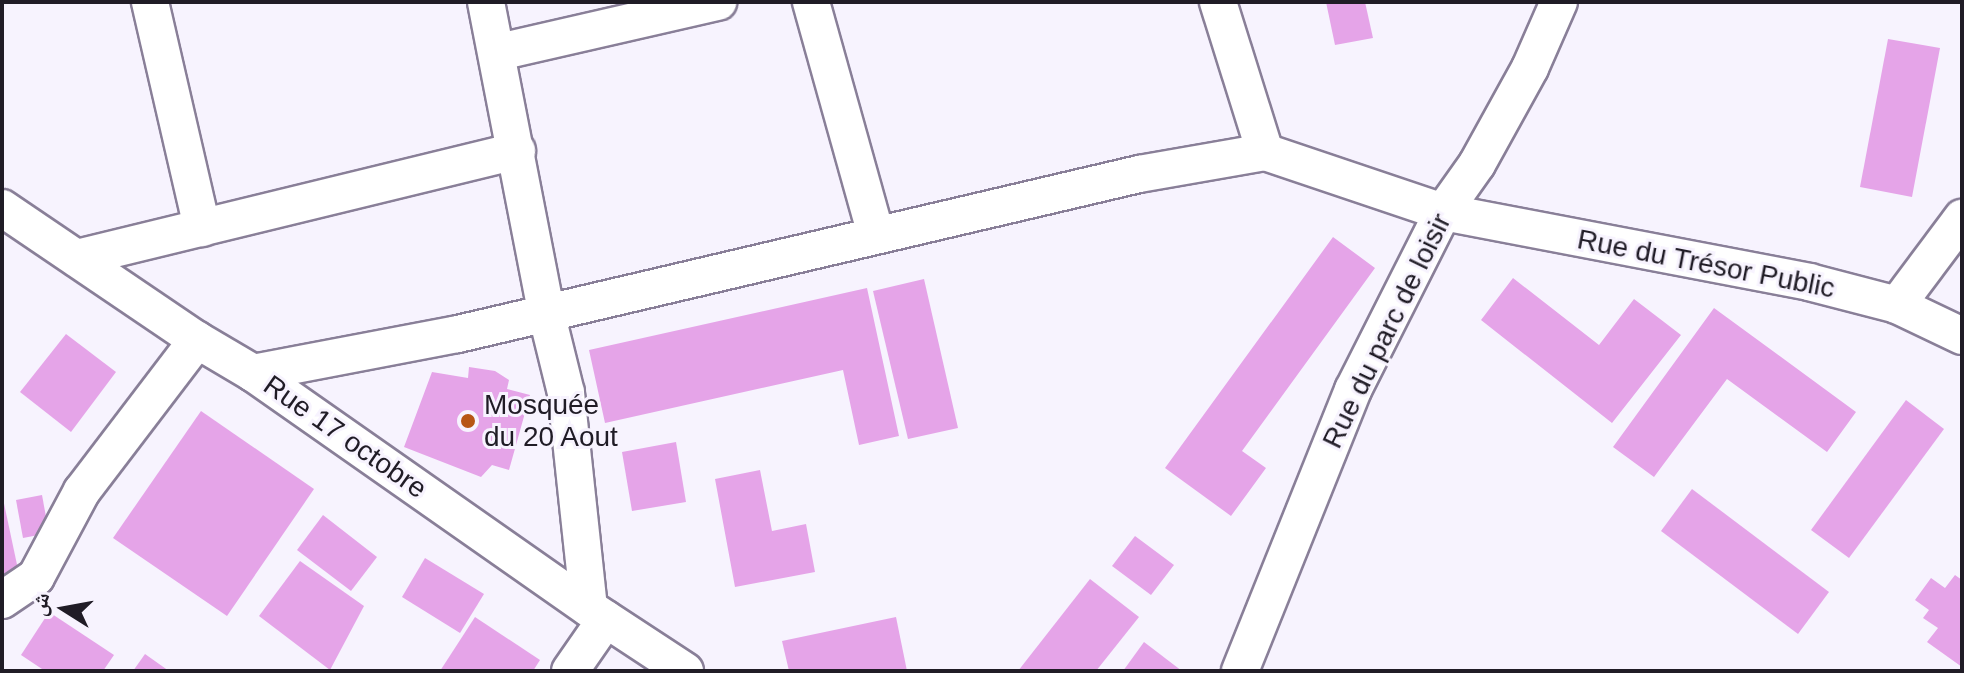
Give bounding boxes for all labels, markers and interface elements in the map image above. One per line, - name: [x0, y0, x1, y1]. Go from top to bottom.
- street label: Rue du parc de loisir: [1316, 208, 1458, 454]
- street label: Rue du Trésor Public: [1574, 223, 1838, 305]
- street label: Rue 17 octobre: [257, 368, 433, 506]
- place label: Mosquée du 20 Aout: [484, 388, 619, 454]
- marker: Mosquée du 20 Aout: [459, 412, 477, 430]
- north arrow: [24, 569, 104, 649]
- text: ش: [25, 590, 54, 618]

